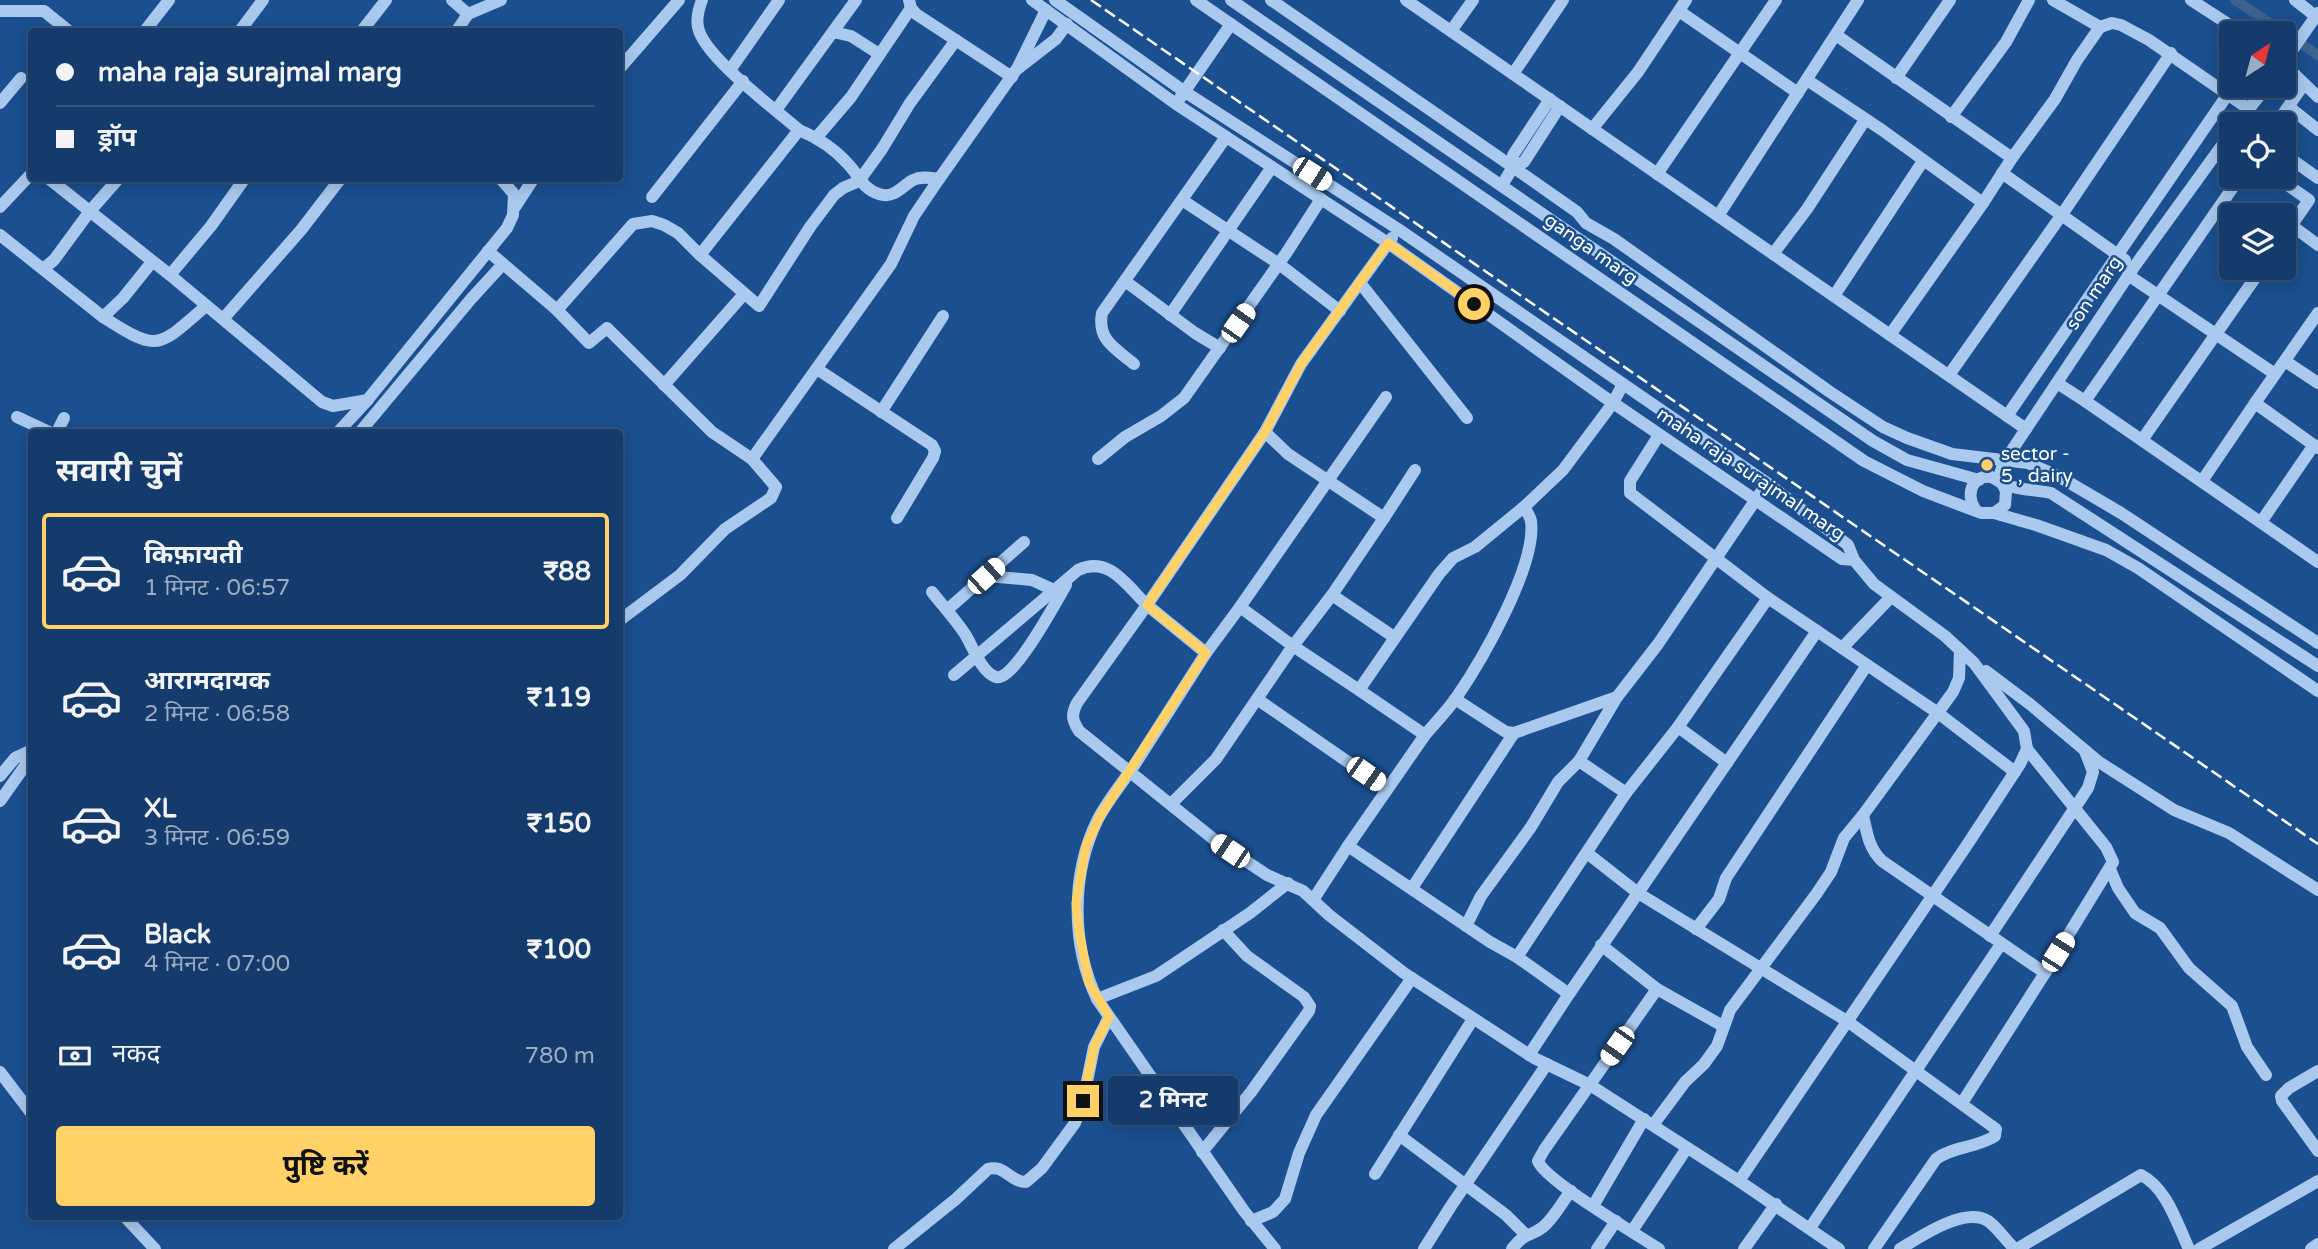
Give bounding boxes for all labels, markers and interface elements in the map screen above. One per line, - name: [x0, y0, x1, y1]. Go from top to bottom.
- north arrow: [2219, 21, 2296, 98]
- map controls: [2219, 21, 2296, 280]
- text: maha raja surajmal marg: [98, 57, 402, 88]
- button: locate: [2219, 112, 2296, 189]
- text: ड्रॉप: [98, 122, 136, 153]
- car: [1289, 154, 1336, 194]
- button: layers: [2219, 203, 2296, 280]
- street label: ganga marg: [1540, 209, 1642, 289]
- street label: son marg: [2061, 252, 2127, 334]
- route start: [1458, 288, 1490, 320]
- car: [1218, 300, 1259, 346]
- street label: maha raja surajmal marg: [1653, 403, 1849, 545]
- place label: sector - 5 , dairy: [2001, 443, 2073, 487]
- text: सवारी चुनें: [56, 452, 182, 490]
- marker: sector - 5 , dairy: [1979, 457, 1995, 473]
- text: किफ़ायती: [144, 539, 243, 570]
- icon: car: [60, 540, 123, 603]
- car: [964, 554, 1009, 598]
- text: ₹88: [543, 556, 591, 587]
- text: 1 मिनट · 06:57: [144, 574, 290, 602]
- text: आरामदायक: [144, 665, 270, 696]
- icon: car: [60, 666, 123, 729]
- text: ₹119: [527, 682, 591, 713]
- text: 2 मिनट · 06:58: [144, 700, 290, 728]
- car: [1343, 753, 1390, 795]
- icon: car: [60, 792, 123, 855]
- text: XL: [144, 793, 176, 824]
- text: ₹150: [527, 808, 591, 839]
- text: 3 मिनट · 06:59: [144, 824, 290, 852]
- car: [1207, 831, 1254, 871]
- icon: car: [60, 918, 123, 981]
- text: Black: [144, 919, 211, 950]
- car: [2038, 929, 2079, 975]
- text: ₹100: [527, 934, 591, 965]
- text: 4 मिनट · 07:00: [144, 950, 290, 978]
- car: [1597, 1023, 1638, 1069]
- icon: cash: [56, 1037, 94, 1075]
- text: नकद: [112, 1038, 160, 1069]
- text: 780 m: [525, 1042, 595, 1070]
- callout: 2 मिनट: [1108, 1076, 1237, 1126]
- route end: [1067, 1085, 1099, 1117]
- text: 2 मिनट: [1139, 1086, 1207, 1114]
- button: पुष्टि करें: [56, 1126, 595, 1206]

